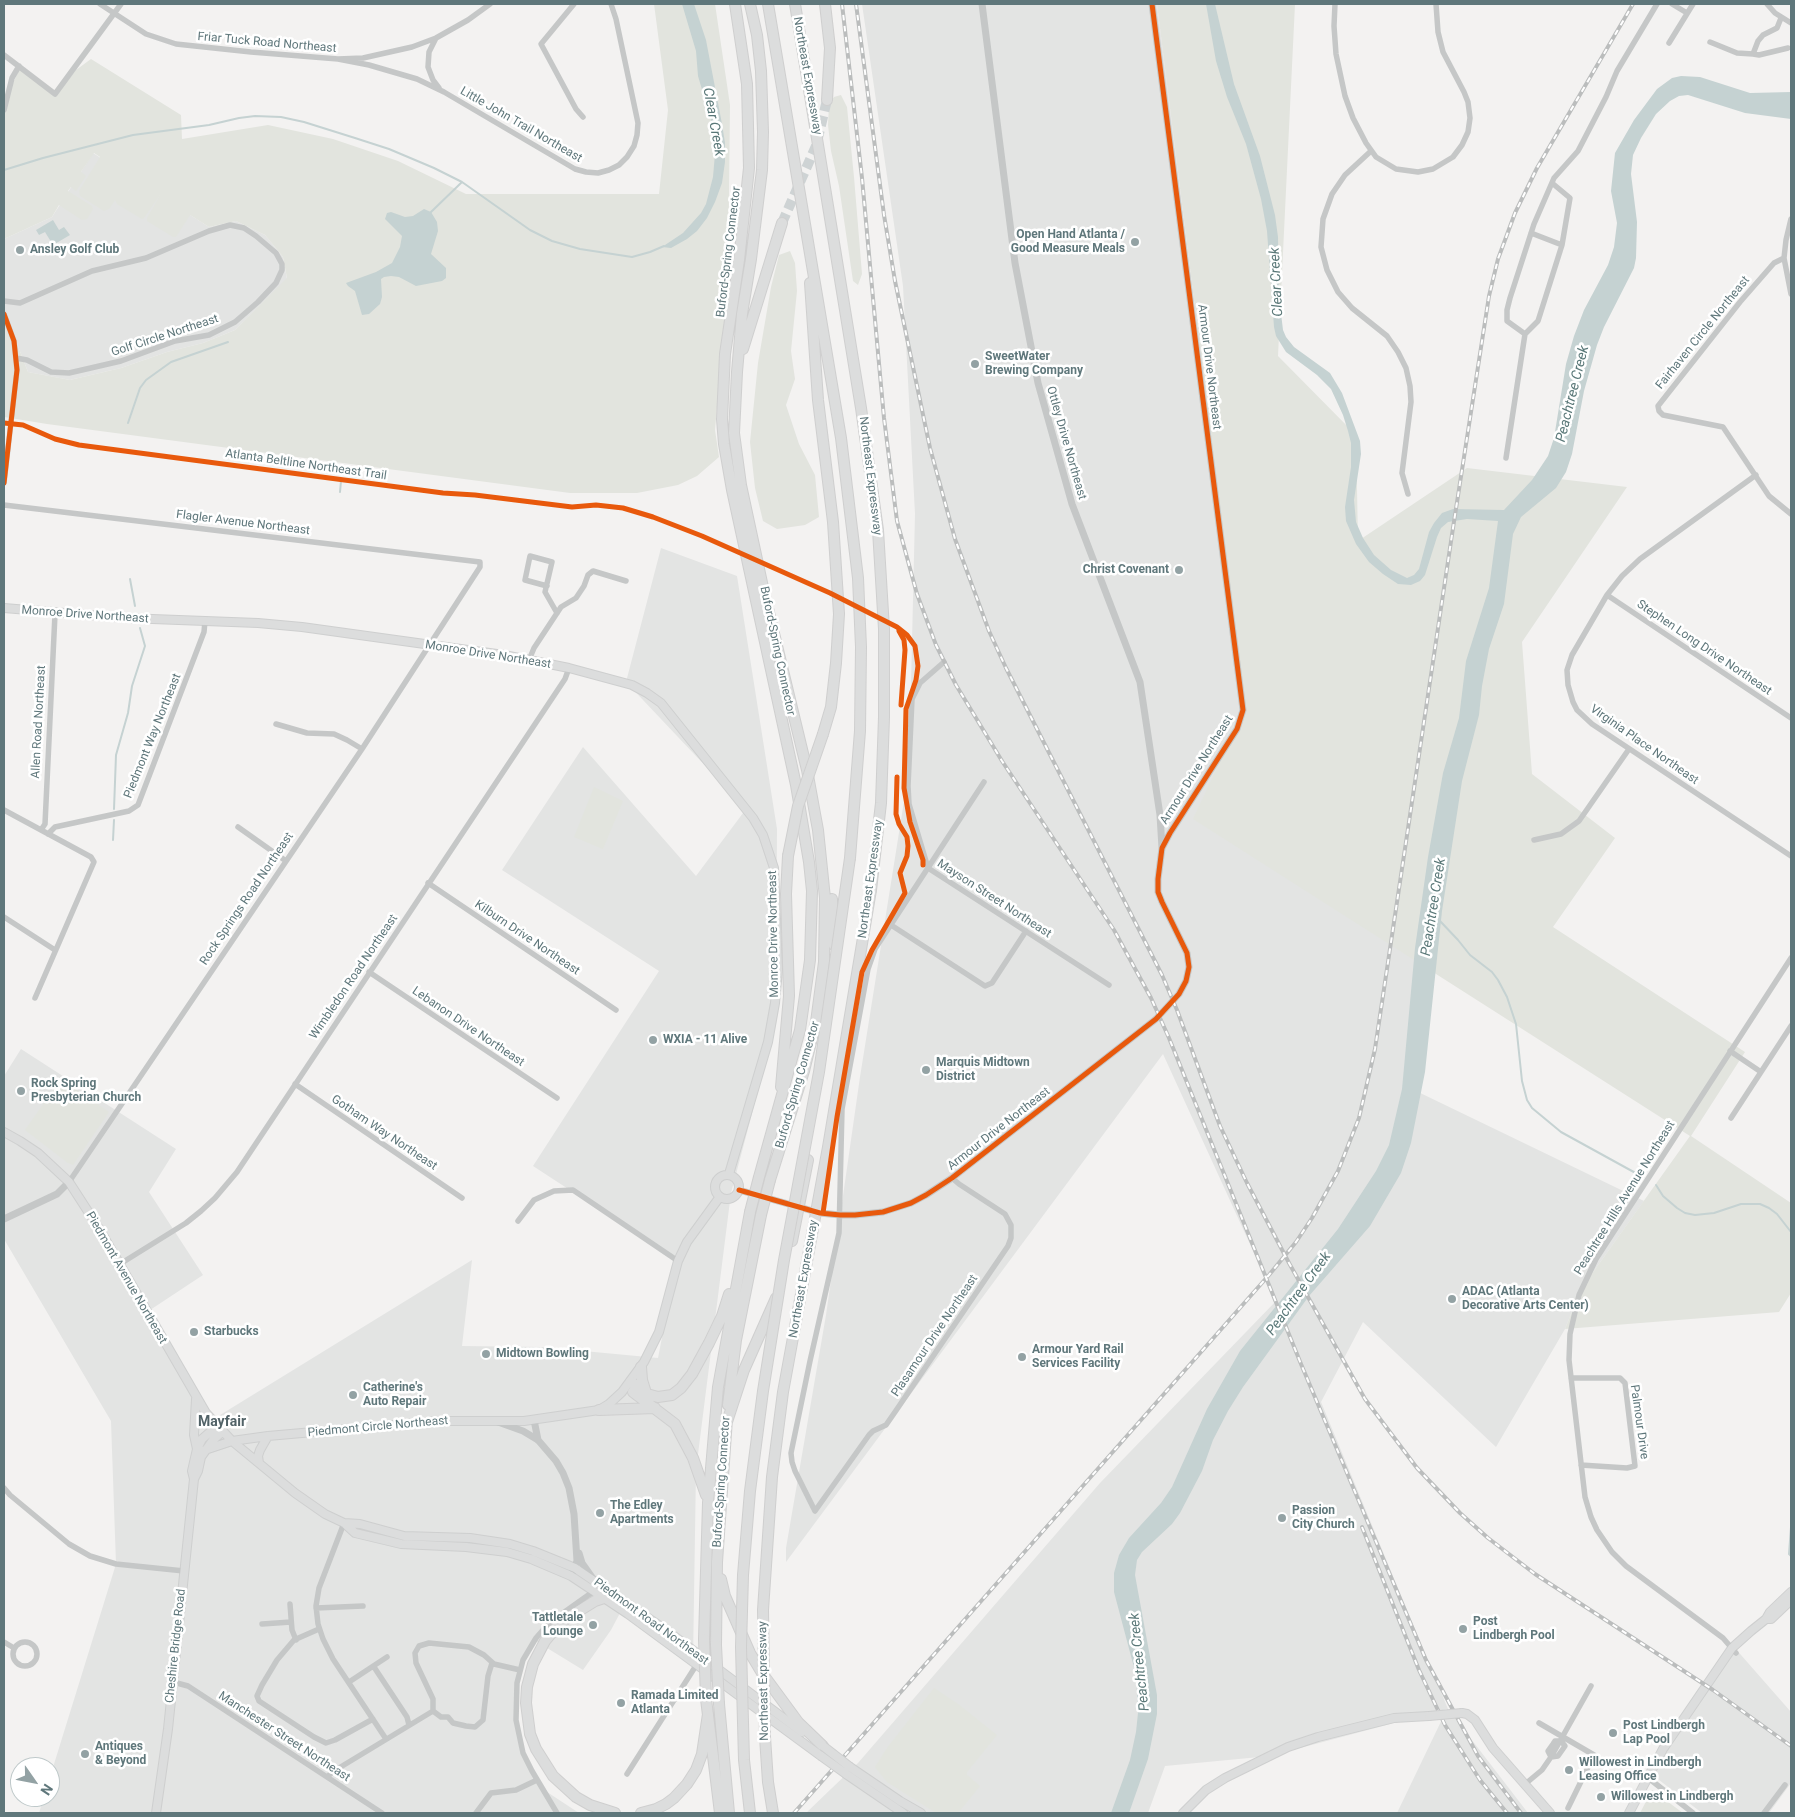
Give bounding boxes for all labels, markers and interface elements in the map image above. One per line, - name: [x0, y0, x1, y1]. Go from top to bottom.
- street label: Northeast Expressway: [790, 16, 824, 136]
- street label: Friar Tuck Road Northeast: [197, 30, 337, 56]
- street label: Little John Trail Northeast: [457, 84, 585, 166]
- water label: Clear Creek: [699, 86, 727, 158]
- street label: Buford-Spring Connector: [714, 186, 744, 318]
- place label: Open Hand Atlanta / Good Measure Meals: [1011, 228, 1125, 256]
- marker: Open Hand Atlanta / Good Measure Meals: [1129, 236, 1141, 248]
- place label: Ansley Golf Club: [30, 243, 119, 257]
- marker: Ansley Golf Club: [14, 244, 26, 256]
- water label: Clear Creek: [1267, 247, 1287, 317]
- street label: Fairhaven Circle Northeast: [1653, 274, 1753, 392]
- street label: Armour Drive Northeast: [1194, 304, 1224, 430]
- street label: Golf Circle Northeast: [110, 312, 220, 360]
- water label: Peachtree Creek: [1553, 344, 1593, 444]
- place label: SweetWater Brewing Company: [985, 350, 1083, 378]
- marker: SweetWater Brewing Company: [969, 358, 981, 370]
- street label: Ottley Drive Northeast: [1043, 385, 1089, 501]
- street label: Northeast Expressway: [856, 416, 884, 536]
- street label: Atlanta Beltline Northeast Trail: [224, 447, 388, 483]
- street label: Flagler Avenue Northeast: [175, 508, 311, 538]
- place label: Christ Covenant: [1083, 563, 1169, 577]
- marker: Christ Covenant: [1173, 564, 1185, 576]
- street label: Buford-Spring Connector: [756, 585, 798, 717]
- street label: Stephen Long Drive Northeast: [1634, 597, 1774, 699]
- street label: Monroe Drive Northeast: [21, 603, 149, 627]
- street label: Monroe Drive Northeast: [424, 638, 552, 672]
- street label: Allen Road Northeast: [29, 665, 49, 779]
- street label: Piedmont Way Northeast: [121, 671, 185, 801]
- street label: Virginia Place Northeast: [1587, 702, 1701, 788]
- street label: Armour Drive Northeast: [1157, 713, 1237, 827]
- street label: Northeast Expressway: [856, 819, 886, 939]
- street label: Rock Springs Road Northeast: [197, 830, 297, 968]
- street label: Mayson Street Northeast: [934, 857, 1054, 941]
- water label: Peachtree Creek: [1418, 857, 1450, 957]
- street label: Monroe Drive Northeast: [766, 870, 782, 998]
- street label: Kilburn Drive Northeast: [472, 897, 582, 979]
- street label: Wimbledon Road Northeast: [307, 912, 401, 1042]
- street label: Lebanon Drive Northeast: [409, 984, 527, 1070]
- street label: Buford-Spring Connector: [773, 1020, 823, 1150]
- place label: WXIA - 11 Alive: [663, 1033, 747, 1047]
- marker: WXIA - 11 Alive: [647, 1034, 659, 1046]
- place label: Marquis Midtown District: [936, 1056, 1030, 1084]
- marker: Marquis Midtown District: [920, 1064, 932, 1076]
- place label: Rock Spring Presbyterian Church: [31, 1077, 141, 1105]
- street label: Armour Drive Northeast: [945, 1084, 1053, 1174]
- marker: Rock Spring Presbyterian Church: [15, 1085, 27, 1097]
- street label: Gotham Way Northeast: [328, 1092, 440, 1174]
- street label: Peachtree Hills Avenue Northeast: [1572, 1118, 1678, 1278]
- street label: Piedmont Avenue Northeast: [82, 1209, 170, 1347]
- street label: Northeast Expressway: [787, 1219, 821, 1339]
- water label: Peachtree Creek: [1263, 1249, 1335, 1339]
- street label: Plasamour Drive Northeast: [889, 1272, 981, 1400]
- place label: ADAC (Atlanta Decorative Arts Center): [1462, 1285, 1589, 1313]
- marker: ADAC (Atlanta Decorative Arts Center): [1446, 1293, 1458, 1305]
- place label: Starbucks: [204, 1325, 259, 1339]
- marker: Starbucks: [188, 1326, 200, 1338]
- place label: Armour Yard Rail Services Facility: [1032, 1343, 1124, 1371]
- place label: Midtown Bowling: [496, 1347, 589, 1361]
- marker: Midtown Bowling: [480, 1348, 492, 1360]
- marker: Armour Yard Rail Services Facility: [1016, 1351, 1028, 1363]
- place label: Catherine's Auto Repair: [363, 1381, 426, 1409]
- street label: Palmour Drive: [1627, 1384, 1651, 1460]
- marker: Catherine's Auto Repair: [347, 1389, 359, 1401]
- district label: Mayfair: [198, 1414, 246, 1430]
- street label: Piedmont Circle Northeast: [307, 1414, 449, 1440]
- street label: Buford-Spring Connector: [710, 1416, 734, 1548]
- place label: The Edley Apartments: [610, 1499, 674, 1527]
- place label: Passion City Church: [1292, 1504, 1355, 1532]
- marker: The Edley Apartments: [594, 1507, 606, 1519]
- marker: Passion City Church: [1276, 1512, 1288, 1524]
- street label: Piedmont Road Northeast: [591, 1576, 711, 1668]
- street label: Cheshire Bridge Road: [163, 1588, 189, 1704]
- place label: Tattletale Lounge: [532, 1611, 583, 1639]
- water label: Peachtree Creek: [1126, 1612, 1154, 1712]
- place label: Post Lindbergh Pool: [1473, 1615, 1555, 1643]
- marker: Tattletale Lounge: [587, 1619, 599, 1631]
- street label: Northeast Expressway: [756, 1621, 772, 1741]
- marker: Post Lindbergh Pool: [1457, 1623, 1469, 1635]
- street label: Manchester Street Northeast: [215, 1689, 353, 1785]
- place label: Ramada Limited Atlanta: [631, 1689, 719, 1717]
- marker: Ramada Limited Atlanta: [615, 1697, 627, 1709]
- place label: Post Lindbergh Lap Pool: [1623, 1719, 1705, 1747]
- marker: Post Lindbergh Lap Pool: [1607, 1727, 1619, 1739]
- place label: Antiques & Beyond: [95, 1740, 146, 1768]
- marker: Antiques & Beyond: [79, 1748, 91, 1760]
- place label: Willowest in Lindbergh Leasing Office: [1579, 1756, 1701, 1784]
- north arrow: [10, 1757, 60, 1807]
- marker: Willowest in Lindbergh Leasing Office: [1563, 1764, 1575, 1776]
- text: N: [37, 1781, 56, 1798]
- place label: Willowest in Lindbergh: [1611, 1790, 1733, 1804]
- marker: Willowest in Lindbergh: [1595, 1791, 1607, 1803]

